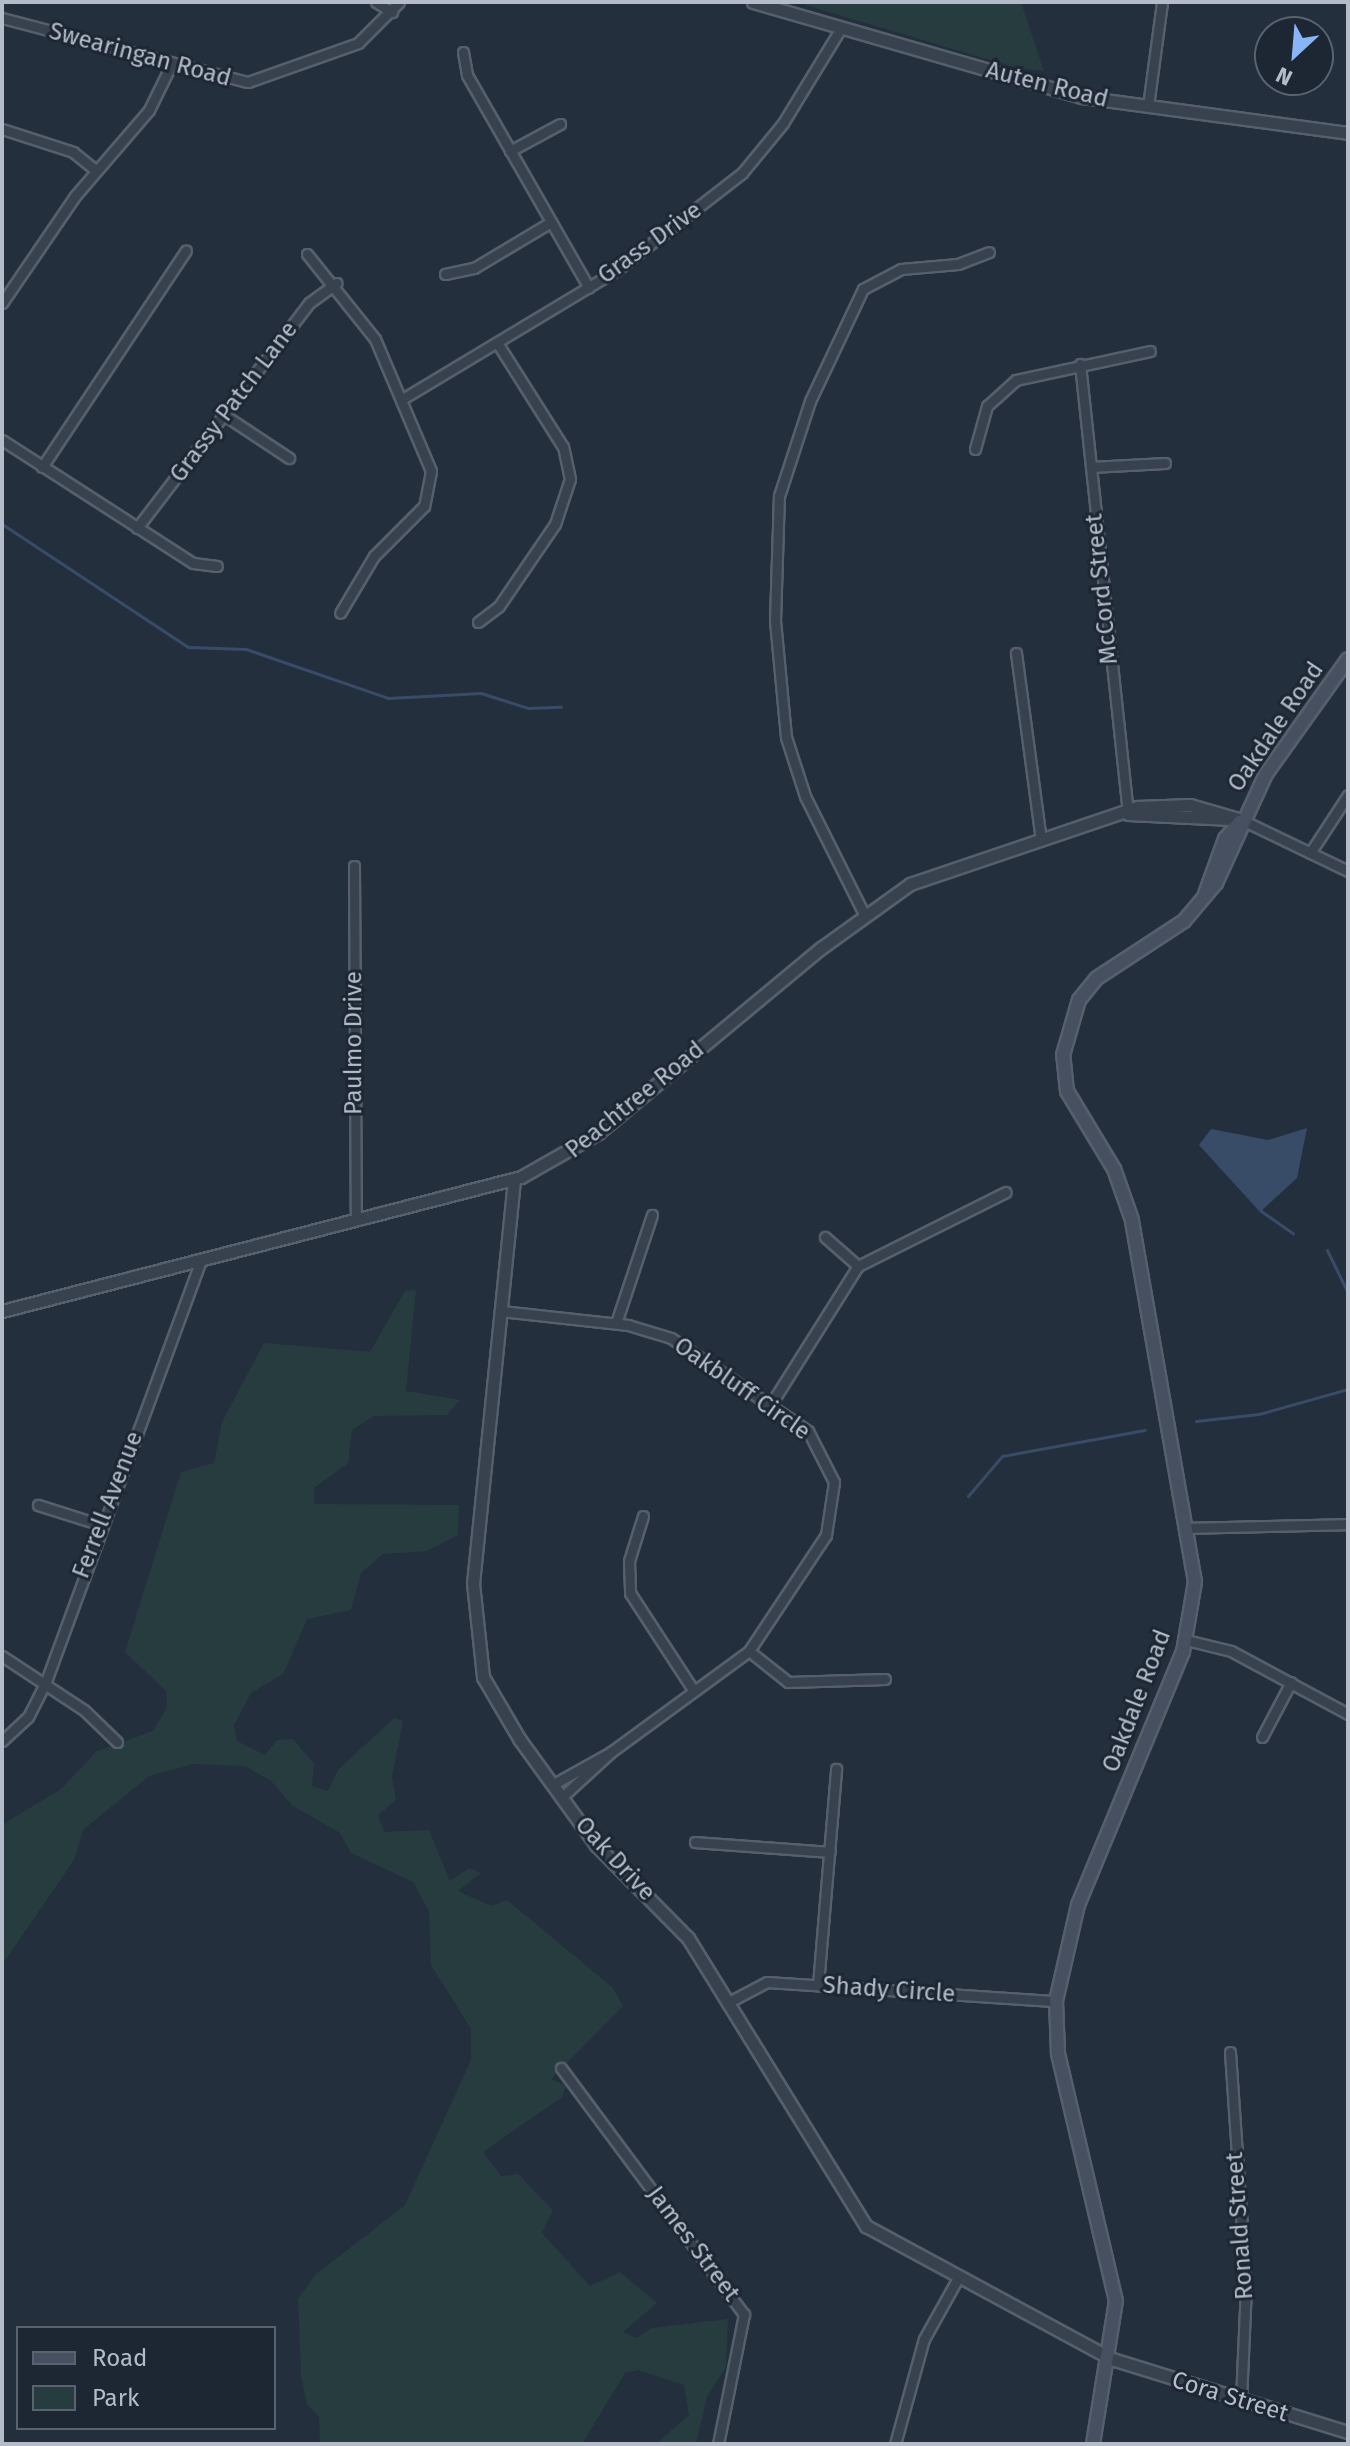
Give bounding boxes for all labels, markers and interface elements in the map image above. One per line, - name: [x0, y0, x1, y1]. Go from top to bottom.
- north arrow: [1254, 16, 1334, 96]
- street label: Swearingan Road: [46, 17, 234, 93]
- street label: Auten Road: [983, 56, 1111, 114]
- text: N: [1272, 61, 1297, 92]
- street label: Grass Drive: [593, 196, 707, 290]
- street label: Grassy Patch Lane: [164, 316, 304, 488]
- street label: McCord Street: [1080, 512, 1124, 666]
- street label: Oakdale Road: [1222, 657, 1330, 797]
- street label: Paulmo Drive: [340, 971, 368, 1115]
- street label: Peachtree Road: [560, 1035, 710, 1165]
- street label: Oakbluff Circle: [668, 1331, 816, 1447]
- street label: Ferrell Avenue: [67, 1427, 149, 1583]
- street label: Oakdale Road: [1097, 1626, 1177, 1776]
- street label: Oak Drive: [569, 1811, 661, 1907]
- street label: Shady Circle: [822, 1971, 956, 2009]
- street label: Ronald Street: [1220, 2151, 1260, 2301]
- street label: James Street: [640, 2181, 746, 2307]
- legend: [16, 2326, 276, 2430]
- text: Road: [92, 2344, 147, 2372]
- street label: Cora Street: [1168, 2366, 1292, 2428]
- text: Park: [92, 2384, 139, 2412]

